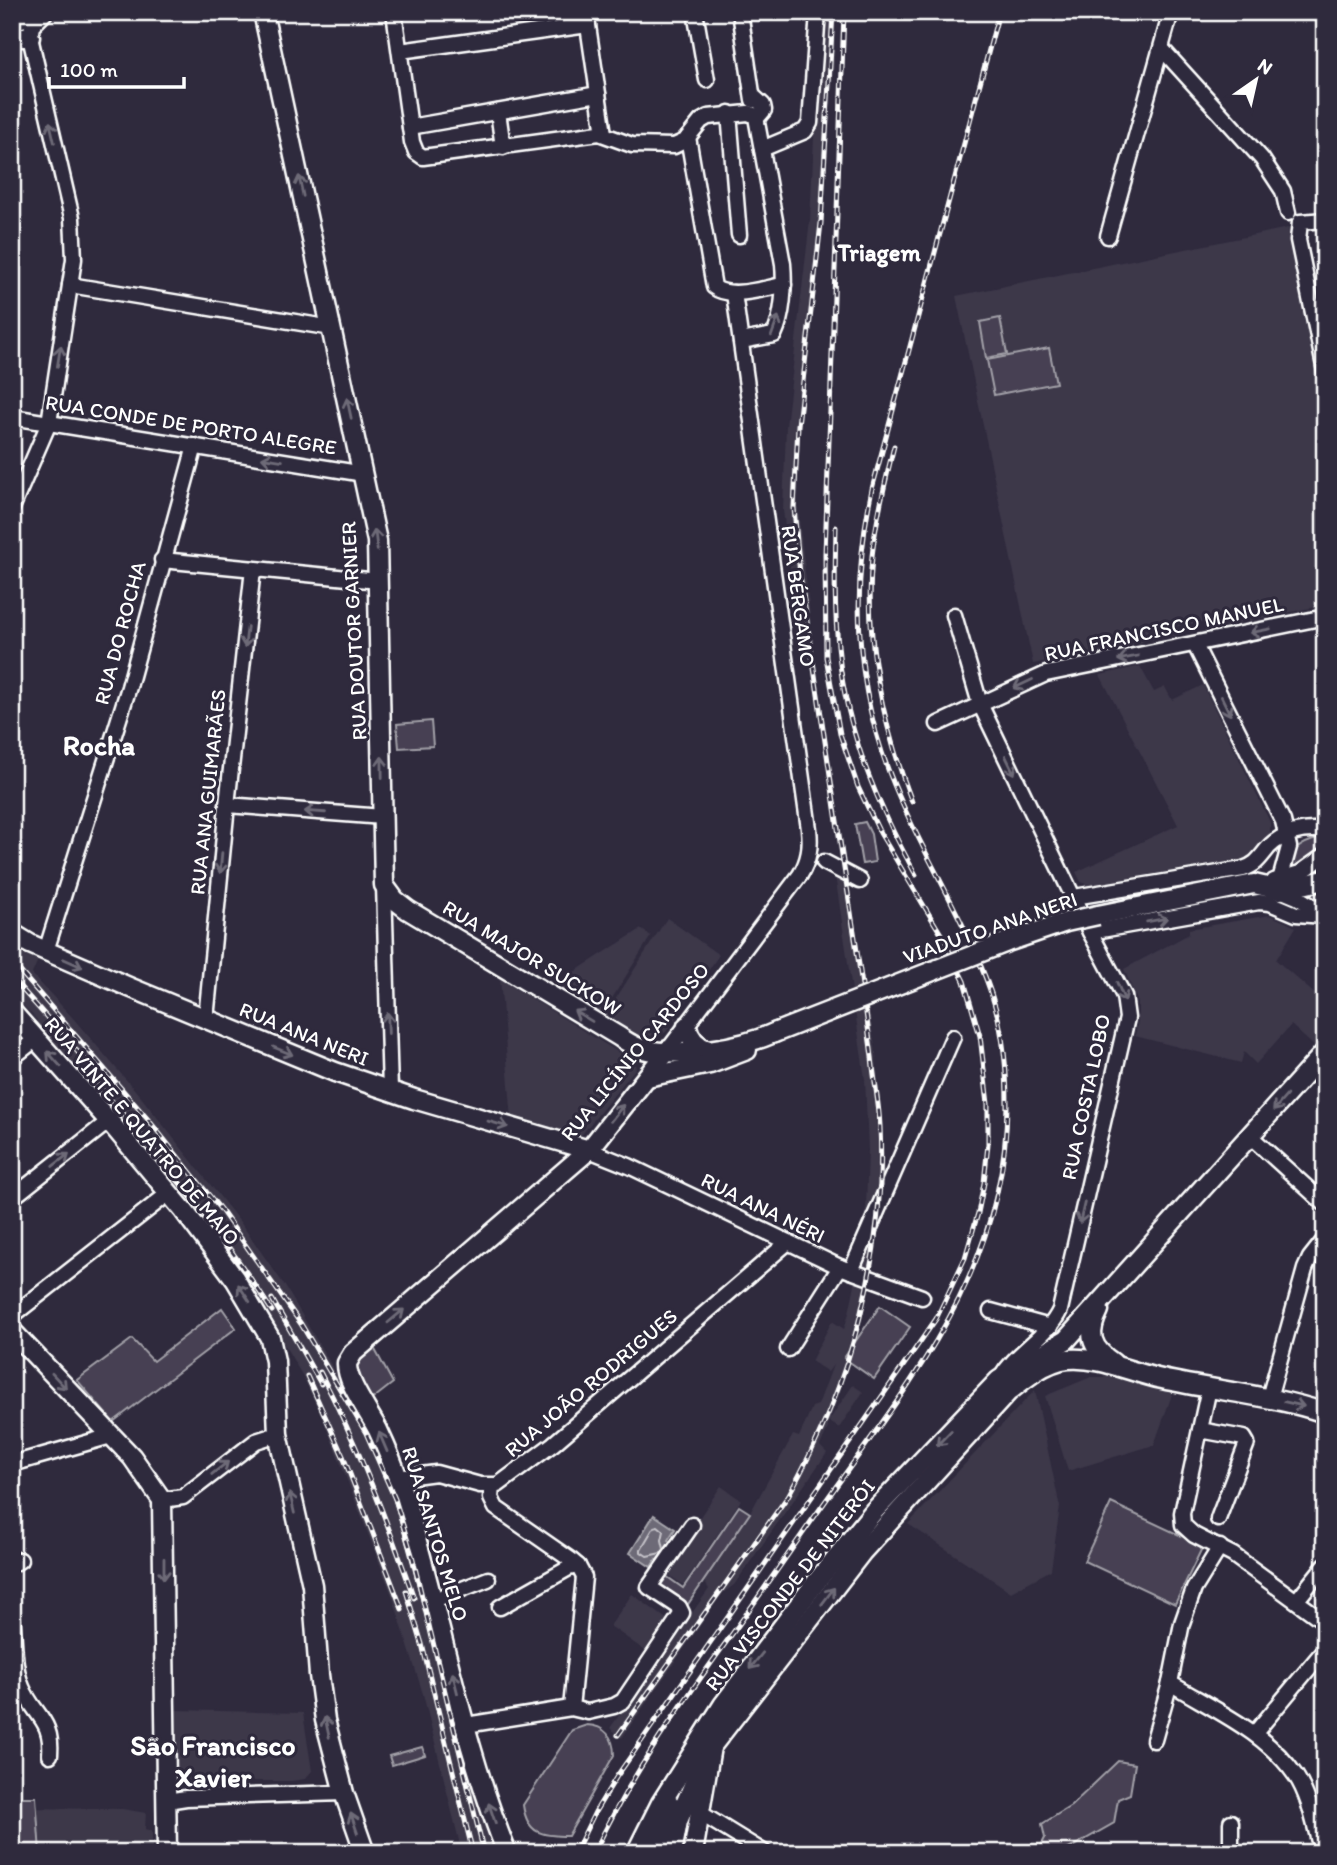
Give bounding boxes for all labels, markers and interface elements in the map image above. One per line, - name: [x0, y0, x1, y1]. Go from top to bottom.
- scale bar: [49, 46, 184, 90]
- north arrow: [1222, 46, 1292, 116]
- text: N: [1253, 53, 1277, 79]
- text: 100 m: [60, 57, 118, 82]
- one-way arrow: [44, 121, 58, 144]
- one-way arrow: [293, 175, 306, 197]
- district label: Triagem: [836, 238, 921, 268]
- one-way arrow: [770, 316, 782, 337]
- one-way arrow: [53, 345, 66, 368]
- street label: RUA CONDE DE PORTO ALEGRE: [44, 389, 338, 460]
- one-way arrow: [342, 397, 356, 420]
- one-way arrow: [261, 452, 284, 465]
- street label: RUA DOUTOR GARNIER: [335, 521, 372, 741]
- street label: RUA BÉRGAMO: [776, 524, 821, 668]
- one-way arrow: [370, 529, 383, 552]
- street label: RUA DO ROCHA: [88, 558, 151, 707]
- street label: RUA FRANCISCO MANUEL: [1042, 591, 1286, 666]
- one-way arrow: [239, 625, 252, 648]
- one-way arrow: [1249, 625, 1272, 638]
- one-way arrow: [1117, 652, 1140, 665]
- one-way arrow: [1013, 677, 1034, 691]
- street label: RUA ANA GUIMARÃES: [184, 688, 231, 896]
- one-way arrow: [1219, 695, 1233, 716]
- district label: Rocha: [63, 728, 135, 762]
- one-way arrow: [1003, 754, 1017, 775]
- one-way arrow: [376, 756, 389, 779]
- one-way arrow: [304, 805, 327, 818]
- one-way arrow: [214, 851, 227, 874]
- street label: VIADUTO ANA NERI: [899, 886, 1080, 969]
- street label: RUA MAJOR SUCKOW: [438, 894, 626, 1021]
- one-way arrow: [1145, 913, 1168, 926]
- one-way arrow: [62, 957, 84, 970]
- street label: RUA LICÍNIO CARDOSO: [555, 957, 714, 1146]
- one-way arrow: [1115, 981, 1128, 1002]
- street label: RUA ANA NERI: [236, 996, 372, 1071]
- one-way arrow: [574, 1009, 594, 1023]
- street label: RUA VINTE E QUATRO DE MAIO: [39, 1011, 245, 1250]
- one-way arrow: [381, 1012, 394, 1035]
- street label: RUA COSTA LOBO: [1056, 1012, 1115, 1182]
- one-way arrow: [272, 1045, 293, 1058]
- one-way arrow: [46, 1051, 63, 1068]
- one-way arrow: [1272, 1094, 1288, 1112]
- one-way arrow: [610, 1105, 625, 1123]
- one-way arrow: [487, 1118, 509, 1131]
- one-way arrow: [51, 1152, 70, 1167]
- street label: RUA ANA NÉRI: [697, 1167, 829, 1248]
- one-way arrow: [1074, 1201, 1088, 1224]
- one-way arrow: [237, 1283, 251, 1303]
- street label: RUA JOÃO RODRIGUES: [499, 1303, 682, 1462]
- one-way arrow: [387, 1309, 405, 1324]
- one-way arrow: [51, 1372, 67, 1390]
- one-way arrow: [1283, 1398, 1305, 1411]
- one-way arrow: [936, 1429, 953, 1446]
- one-way arrow: [375, 1432, 388, 1453]
- street label: RUA SANTOS MELO: [397, 1443, 474, 1624]
- one-way arrow: [210, 1461, 229, 1476]
- street label: RUA VISCONDE DE NITERÓI: [699, 1474, 880, 1695]
- one-way arrow: [285, 1492, 299, 1515]
- one-way arrow: [157, 1558, 171, 1581]
- one-way arrow: [821, 1587, 836, 1606]
- one-way arrow: [748, 1651, 763, 1669]
- one-way arrow: [448, 1672, 461, 1695]
- one-way arrow: [320, 1716, 333, 1739]
- district label: São Francisco Xavier: [130, 1728, 296, 1794]
- one-way arrow: [485, 1802, 497, 1824]
- one-way arrow: [347, 1813, 359, 1835]

